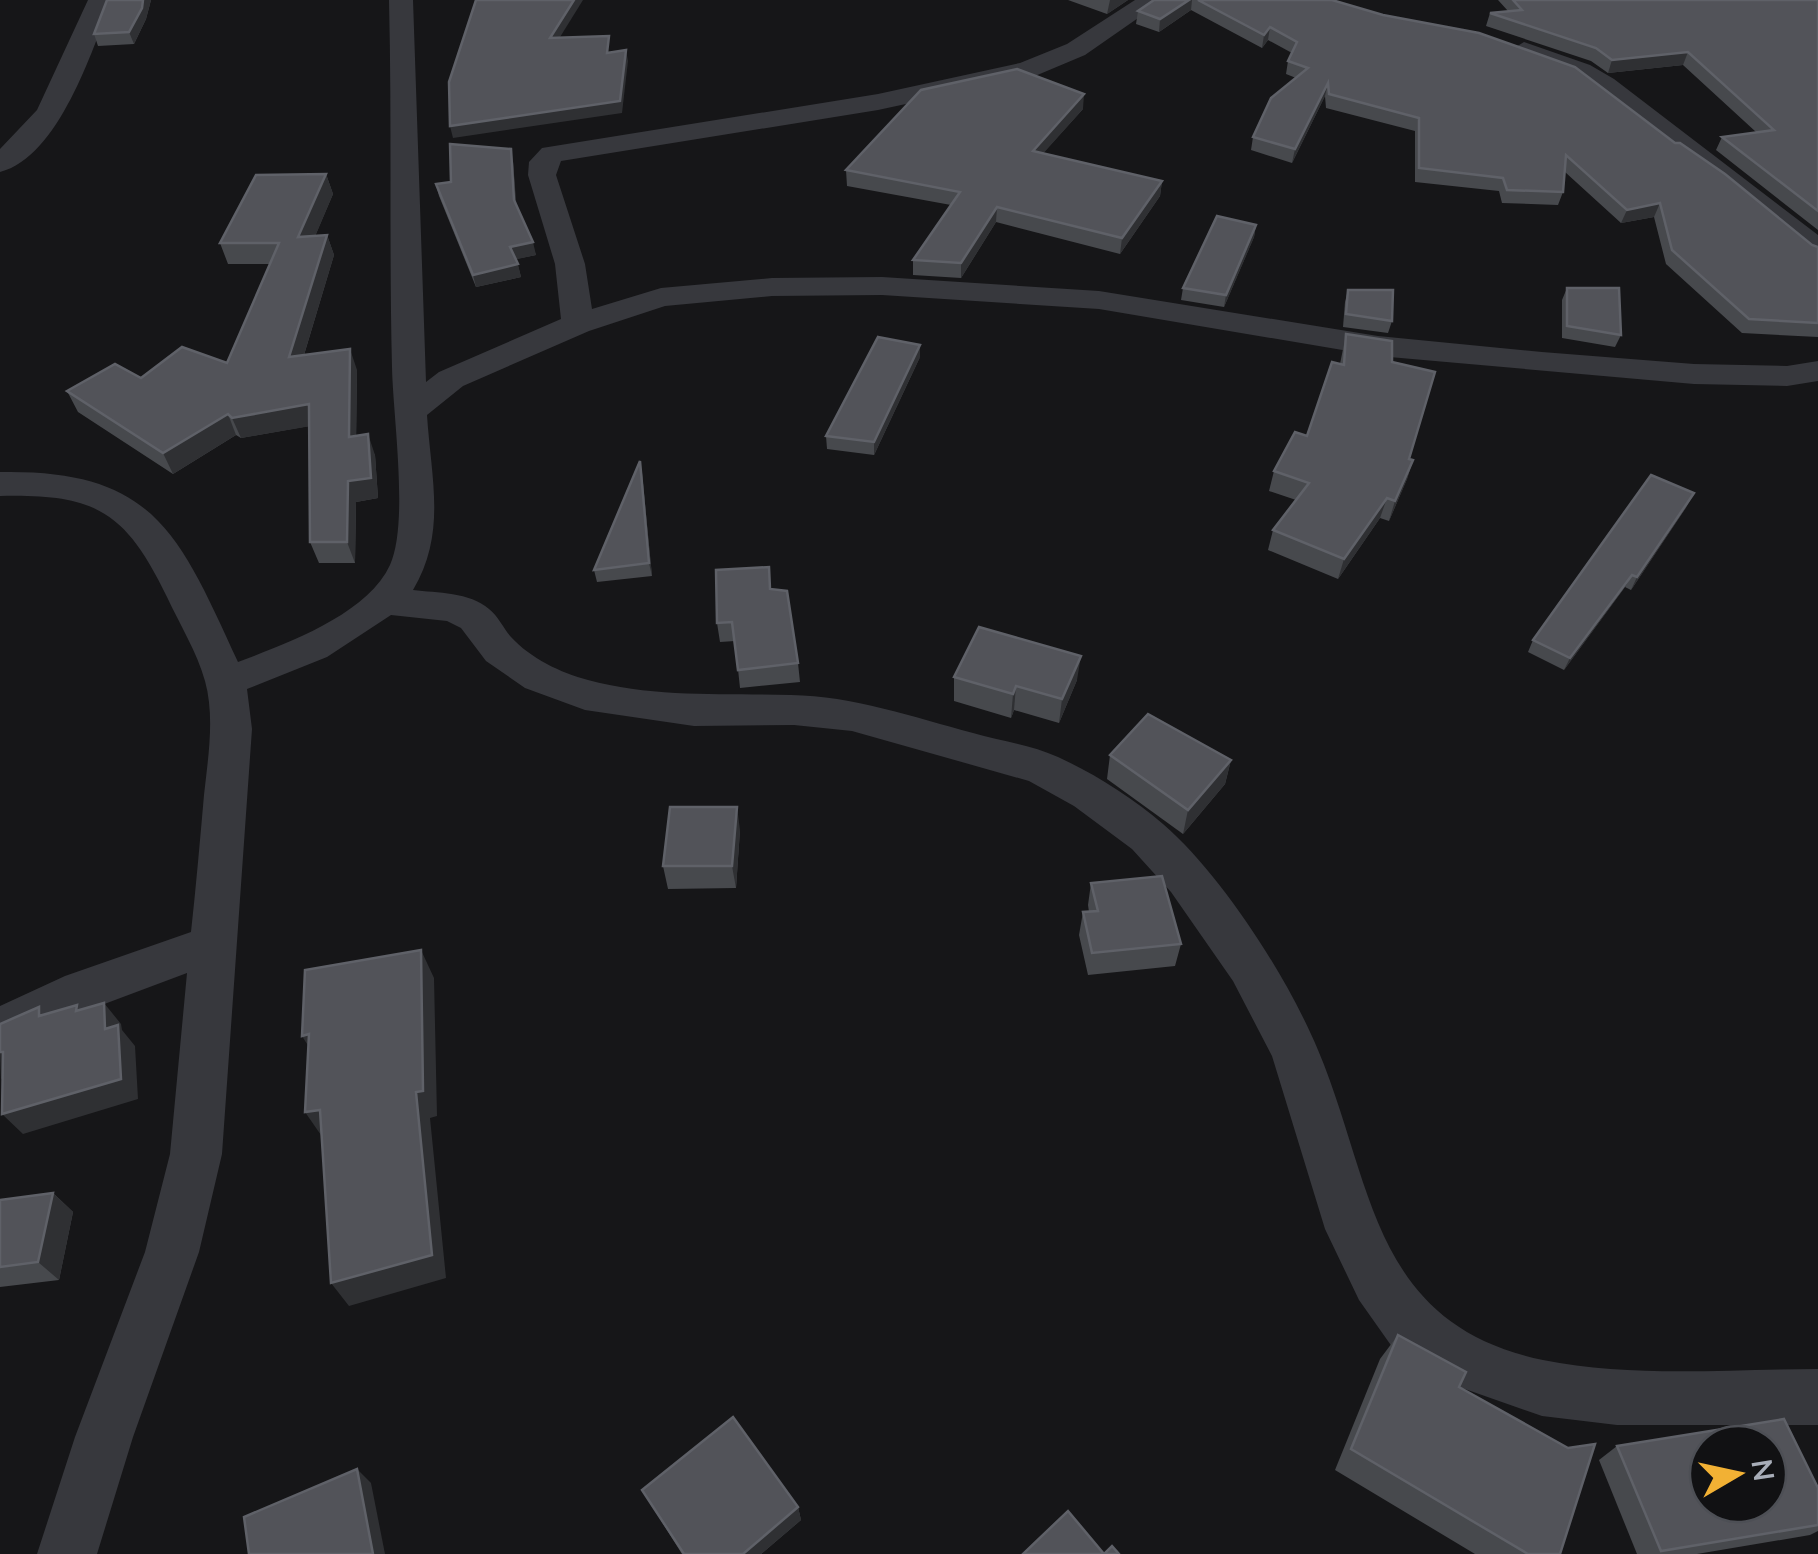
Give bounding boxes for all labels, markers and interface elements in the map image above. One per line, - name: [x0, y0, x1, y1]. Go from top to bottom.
- north arrow: [1688, 1424, 1788, 1524]
- text: N: [1745, 1457, 1782, 1483]

